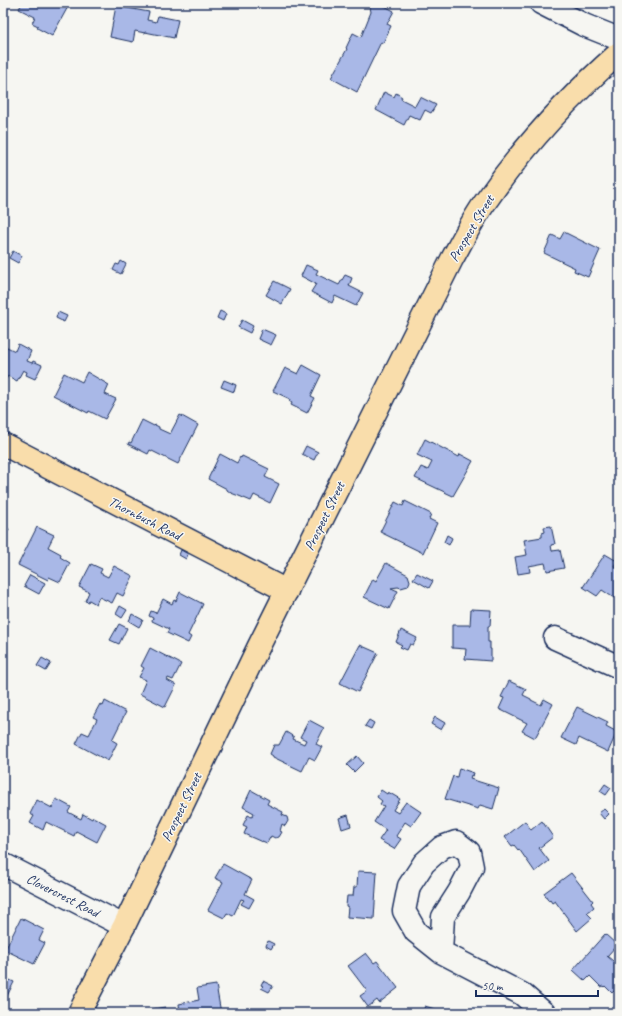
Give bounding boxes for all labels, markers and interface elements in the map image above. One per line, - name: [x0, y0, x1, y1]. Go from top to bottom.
- street label: Prospect Street: [445, 191, 499, 264]
- street label: Prospect Street: [301, 478, 349, 553]
- street label: Thornbush Road: [106, 493, 186, 545]
- street label: Prospect Street: [158, 769, 206, 844]
- street label: Clovercrest Road: [24, 870, 104, 922]
- scale bar: [476, 972, 598, 998]
- text: 50 m: [482, 978, 504, 994]

